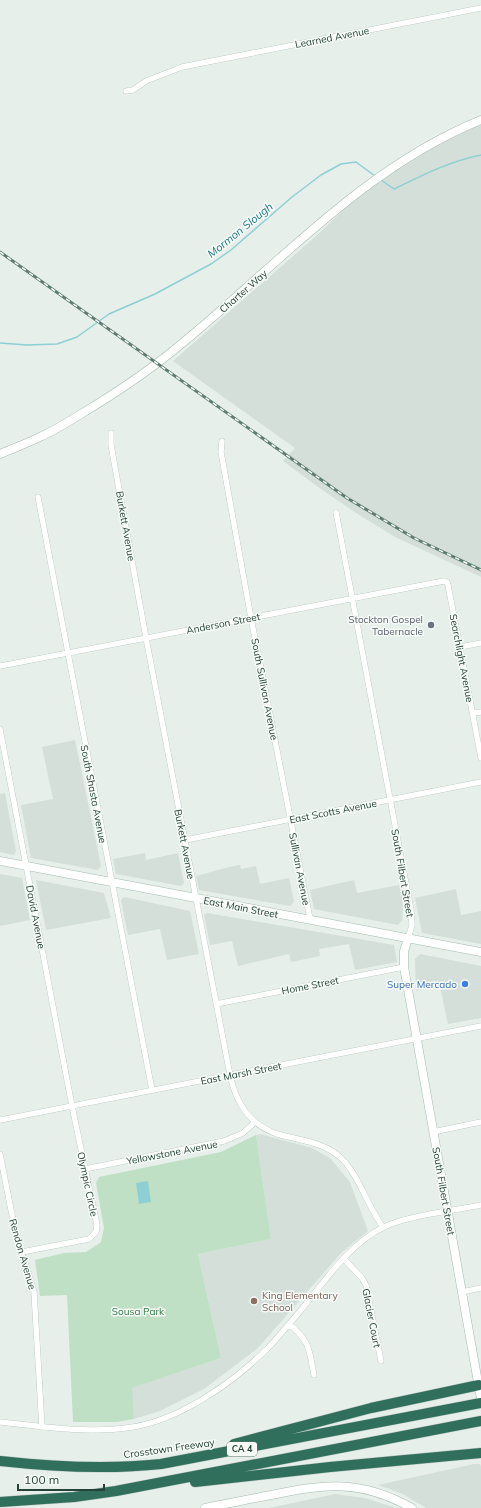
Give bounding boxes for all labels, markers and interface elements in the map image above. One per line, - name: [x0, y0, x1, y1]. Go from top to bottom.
- street label: Learned Avenue: [294, 24, 370, 51]
- water label: Mormon Slough: [204, 199, 276, 261]
- street label: Charter Way: [217, 266, 271, 316]
- street label: Burkett Avenue: [113, 490, 138, 562]
- street label: Anderson Street: [185, 610, 262, 637]
- place label: Stockton Gospel Tabernacle: [348, 613, 423, 638]
- street label: Searchlight Avenue: [447, 613, 476, 703]
- marker: Stockton Gospel Tabernacle: [426, 620, 436, 630]
- street label: South Sullivan Avenue: [248, 637, 281, 741]
- street label: South Shasta Avenue: [78, 744, 109, 844]
- street label: East Scotts Avenue: [288, 797, 378, 826]
- street label: Burkett Avenue: [171, 808, 198, 880]
- street label: South Filbert Street: [388, 828, 417, 919]
- street label: Sullivan Avenue: [286, 832, 313, 906]
- street label: David Avenue: [23, 884, 48, 950]
- street label: East Main Street: [202, 894, 280, 921]
- street label: Home Street: [280, 973, 340, 997]
- place label: Super Mercado: [387, 978, 457, 991]
- marker: Super Mercado: [460, 979, 470, 989]
- street label: East Marsh Street: [200, 1059, 283, 1088]
- street label: Yellowstone Avenue: [124, 1137, 219, 1168]
- street label: South Filbert Street: [429, 1146, 458, 1237]
- street label: Olympic Circle: [74, 1151, 101, 1218]
- street label: Rendon Avenue: [6, 1217, 39, 1291]
- street label: Glacier Court: [359, 1287, 384, 1349]
- place label: King Elementary School: [262, 1289, 338, 1314]
- marker: King Elementary School: [249, 1296, 259, 1306]
- park label: Sousa Park: [112, 1305, 165, 1318]
- street label: Crosstown Freeway: [123, 1436, 216, 1461]
- road number: CA 4: [227, 1442, 257, 1456]
- scale bar: [18, 1466, 104, 1492]
- text: 100 m: [24, 1472, 59, 1487]

